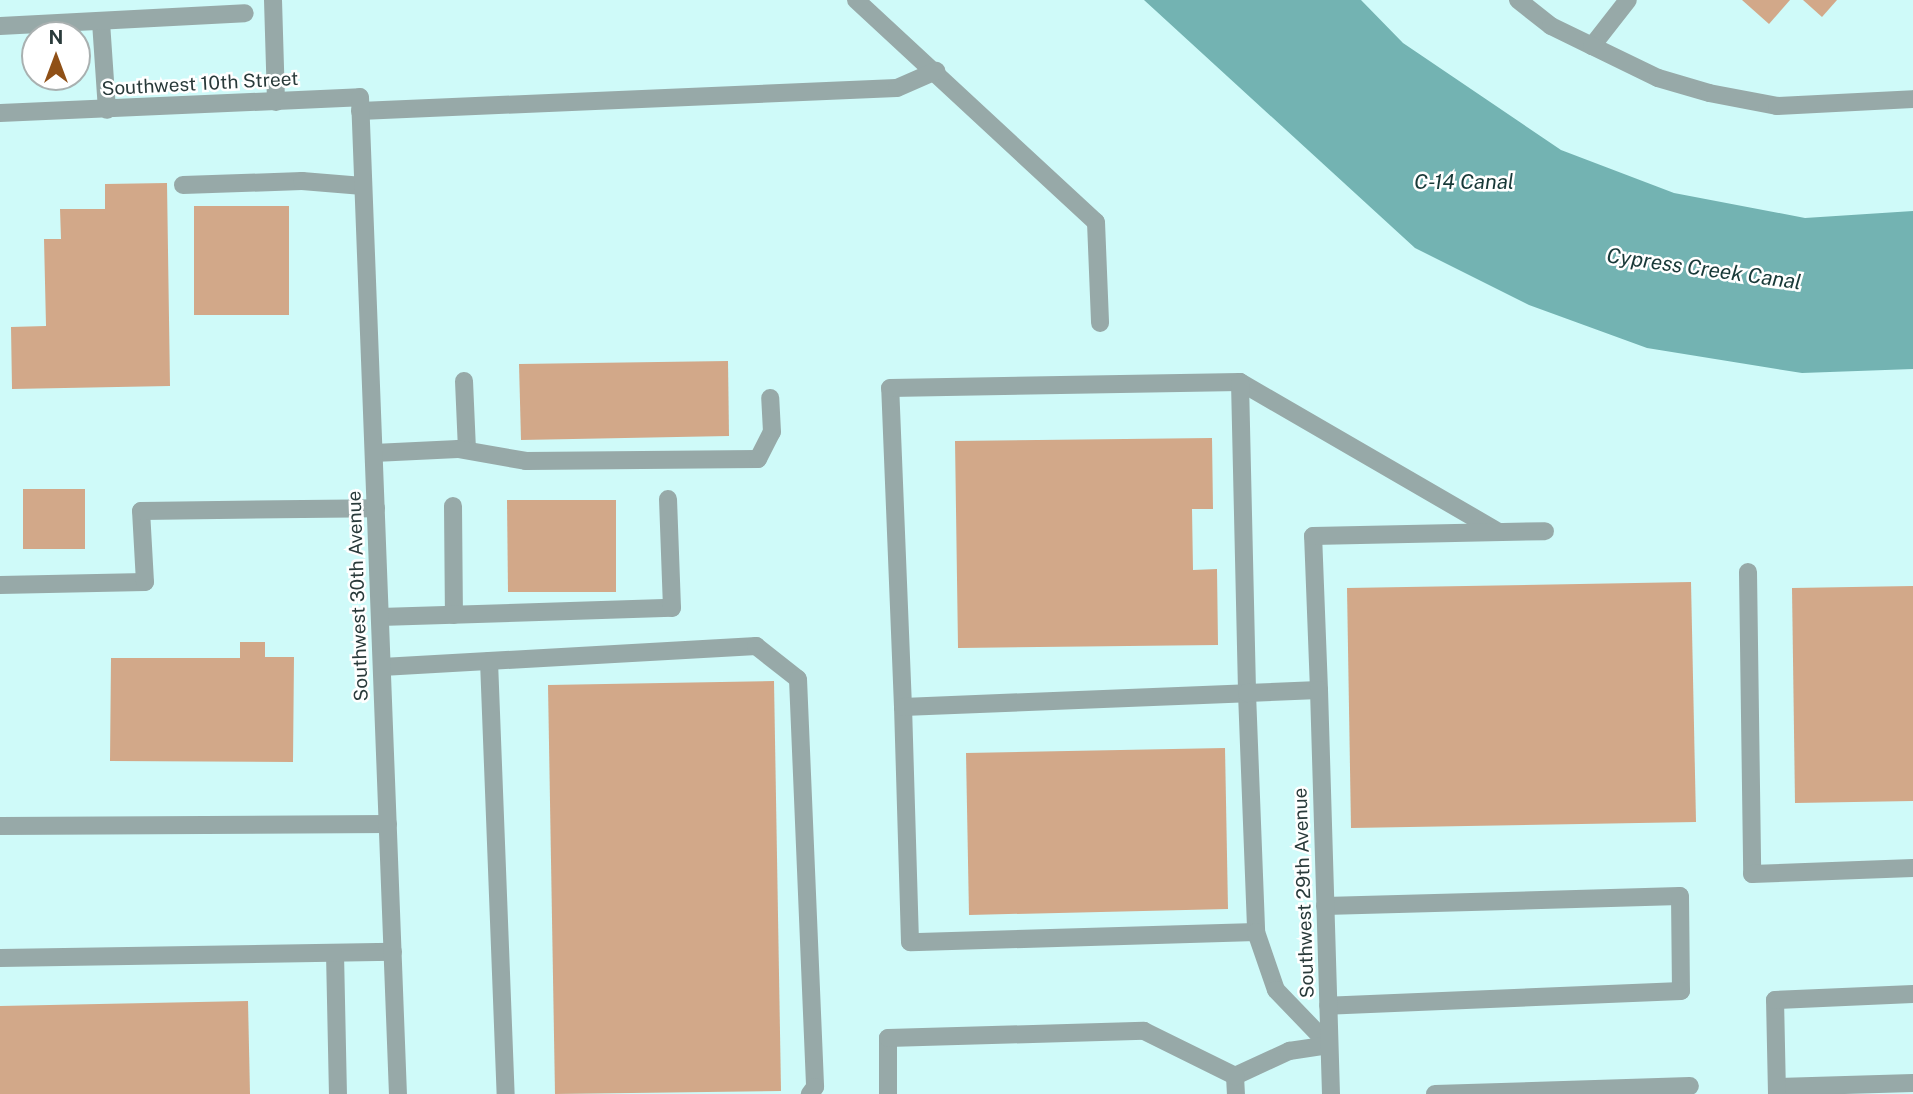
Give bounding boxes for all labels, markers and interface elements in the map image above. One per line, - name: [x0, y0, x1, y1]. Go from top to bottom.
- north arrow: [21, 21, 91, 91]
- text: N: [49, 26, 63, 48]
- street label: Southwest 10th Street: [101, 67, 299, 101]
- water label: C-14 Canal: [1414, 169, 1514, 195]
- water label: Cypress Creek Canal: [1605, 243, 1803, 295]
- street label: Southwest 30th Avenue: [343, 490, 373, 702]
- street label: Southwest 29th Avenue: [1289, 787, 1319, 999]

